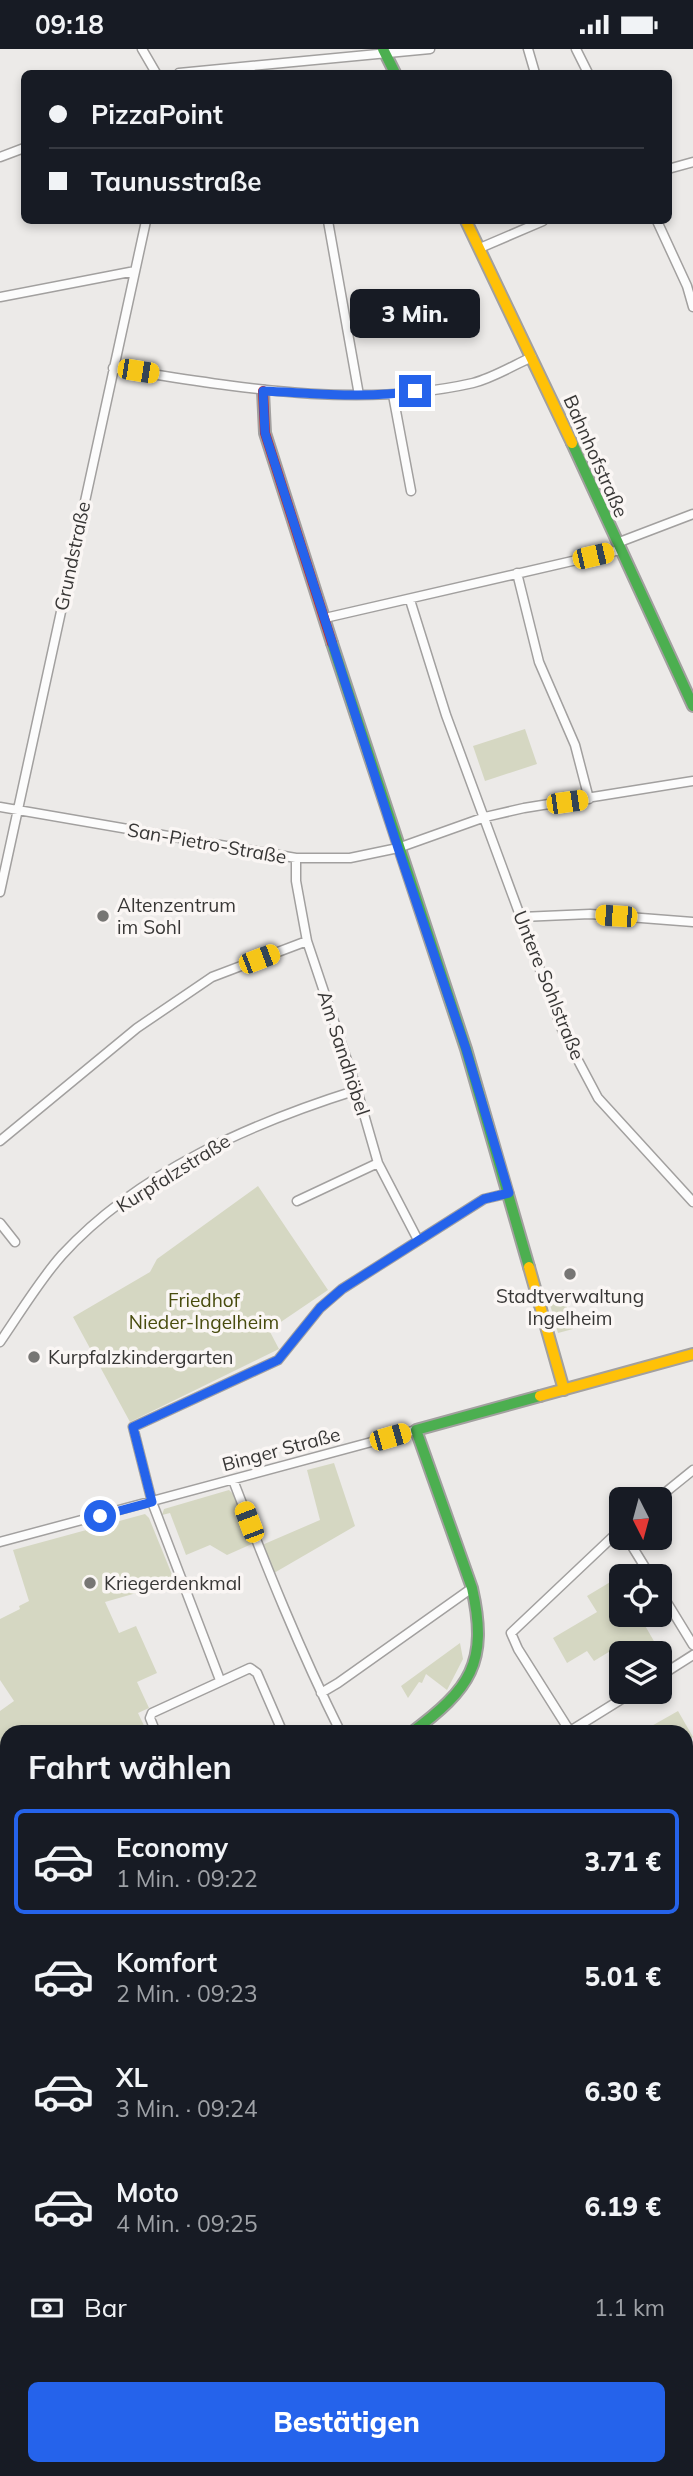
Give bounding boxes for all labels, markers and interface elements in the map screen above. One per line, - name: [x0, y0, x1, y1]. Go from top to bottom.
- text: 09:18: [35, 8, 104, 41]
- text: PizzaPoint: [91, 98, 223, 131]
- text: Taunusstraße: [91, 165, 262, 198]
- callout: 3 Min.: [350, 289, 480, 339]
- text: 3 Min.: [382, 299, 448, 328]
- car: [116, 357, 161, 385]
- route end: [399, 375, 431, 407]
- street label: Bahnhofstraße: [558, 391, 634, 521]
- street label: Grundstraße: [49, 499, 95, 613]
- car: [571, 541, 616, 571]
- car: [545, 789, 590, 815]
- street label: San-Pietro-Straße: [126, 817, 288, 869]
- place label: Altenzentrum im Sohl: [117, 893, 236, 939]
- car: [595, 904, 638, 928]
- street label: Untere Sohlstraße: [508, 907, 590, 1063]
- marker: Altenzentrum im Sohl: [95, 908, 111, 924]
- car: [236, 942, 283, 976]
- street label: Am Sandhöbel: [313, 988, 375, 1118]
- street label: Kurpfalzstraße: [112, 1128, 234, 1218]
- marker: Stadtverwaltung Ingelheim: [562, 1266, 578, 1282]
- place label: Stadtverwaltung Ingelheim: [496, 1284, 644, 1330]
- park label: Friedhof Nieder-Ingelheim: [129, 1288, 279, 1334]
- place label: Kurpfalzkindergarten: [48, 1345, 233, 1369]
- marker: Kurpfalzkindergarten: [26, 1349, 42, 1365]
- car: [367, 1421, 414, 1453]
- street label: Binger Straße: [219, 1422, 343, 1476]
- north arrow: [609, 1487, 672, 1551]
- map controls: [609, 1487, 672, 1704]
- car: [232, 1499, 267, 1545]
- route start: [84, 1500, 116, 1532]
- button: locate: [609, 1564, 672, 1627]
- place label: Kriegerdenkmal: [104, 1571, 242, 1595]
- marker: Kriegerdenkmal: [82, 1575, 98, 1591]
- button: layers: [609, 1641, 672, 1704]
- text: Fahrt wählen: [28, 1747, 232, 1787]
- icon: car: [32, 1830, 95, 1893]
- text: Economy: [116, 1831, 228, 1864]
- text: 3.71 €: [585, 1845, 661, 1878]
- text: 1 Min. · 09:22: [116, 1864, 258, 1893]
- icon: car: [32, 1945, 95, 2008]
- text: Komfort: [116, 1946, 217, 1979]
- text: 5.01 €: [585, 1960, 661, 1993]
- text: 2 Min. · 09:23: [116, 1979, 258, 2008]
- icon: car: [32, 2060, 95, 2123]
- text: XL: [116, 2061, 148, 2094]
- text: 6.30 €: [585, 2075, 661, 2108]
- text: 3 Min. · 09:24: [116, 2094, 258, 2123]
- icon: car: [32, 2175, 95, 2238]
- text: Moto: [116, 2176, 179, 2209]
- text: 6.19 €: [585, 2190, 661, 2223]
- text: 4 Min. · 09:25: [116, 2209, 258, 2238]
- icon: cash: [28, 2289, 66, 2327]
- text: Bar: [84, 2291, 127, 2324]
- text: 1.1 km: [594, 2293, 665, 2322]
- button: Bestätigen: [28, 2382, 665, 2462]

